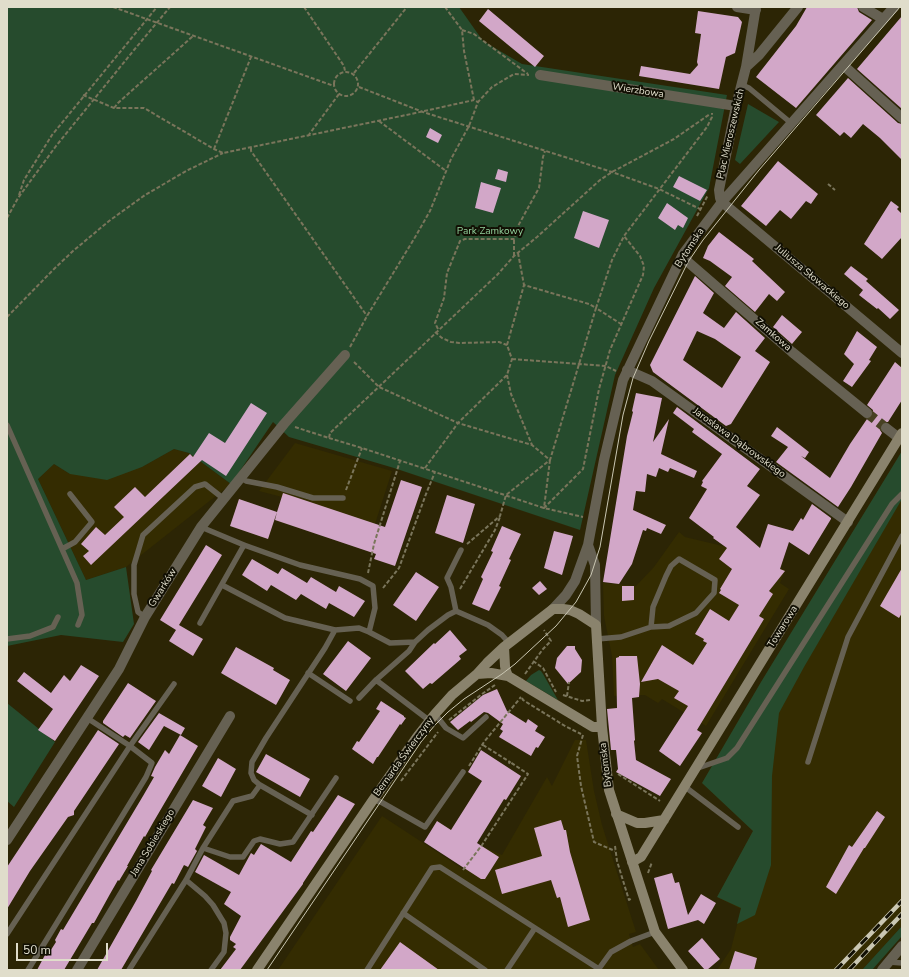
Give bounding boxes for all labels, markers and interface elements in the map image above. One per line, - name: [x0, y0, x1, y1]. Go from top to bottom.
- street label: Wierzbowa: [611, 81, 665, 101]
- street label: Plac Mieroszewskich: [715, 88, 747, 180]
- park label: Park Zamkowy: [457, 226, 523, 238]
- street label: Bytomska: [673, 226, 707, 270]
- street label: Juliusza Słowackiego: [772, 242, 852, 312]
- street label: Zamkowa: [753, 316, 793, 354]
- street label: Jarosława Dąbrowskiego: [690, 405, 788, 481]
- street label: Gwarków: [146, 566, 180, 610]
- street label: Towarowa: [765, 604, 801, 650]
- street label: Bernarda Świerczyny: [371, 715, 437, 799]
- street label: Bytomska: [597, 742, 615, 788]
- street label: Jana Sobieskiego: [128, 807, 178, 879]
- scale bar: [18, 935, 110, 961]
- text: 50 m: [23, 942, 51, 958]

